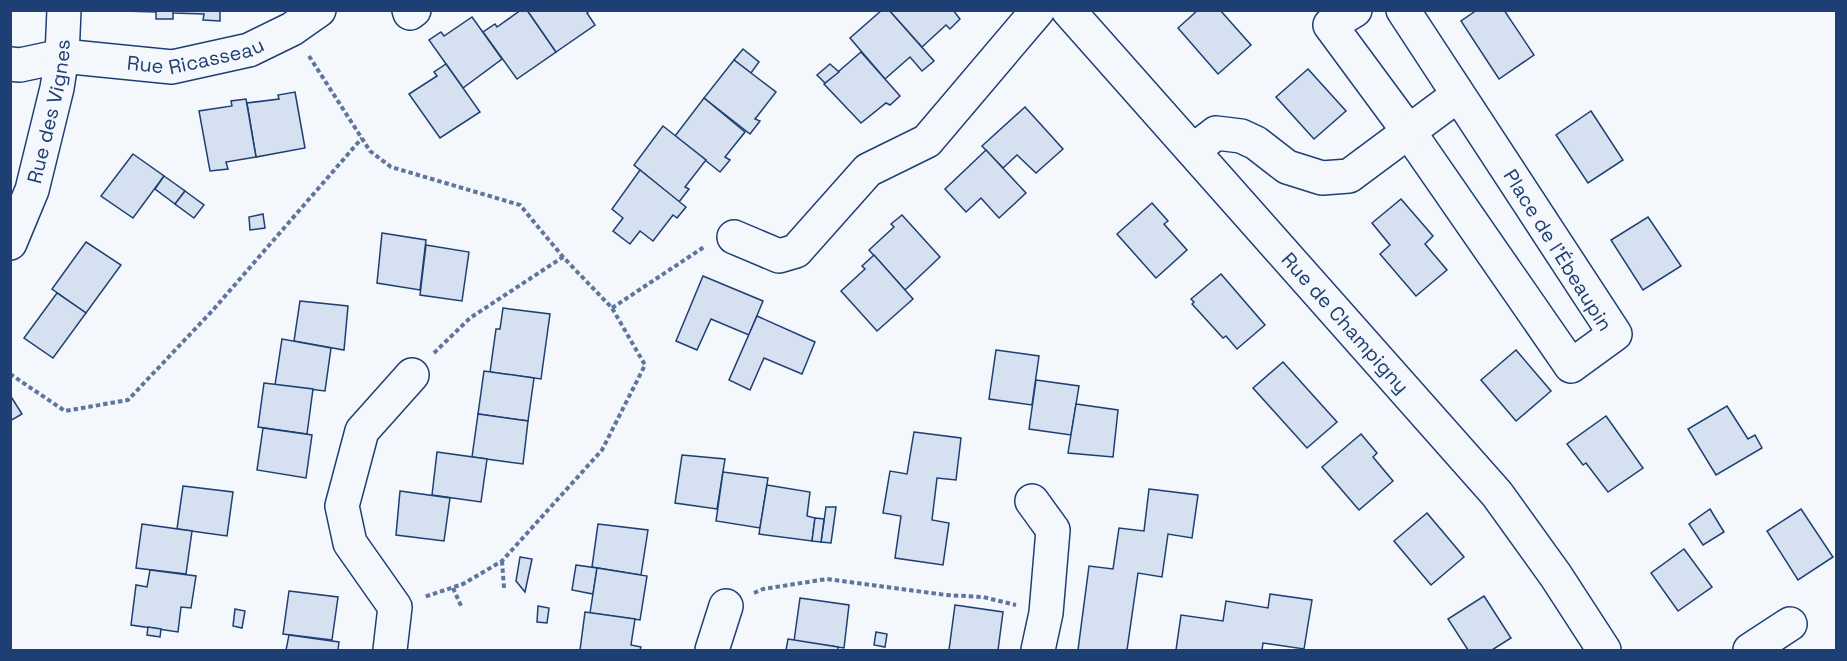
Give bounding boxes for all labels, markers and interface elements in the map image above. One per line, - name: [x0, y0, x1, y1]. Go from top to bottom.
- street label: Rue Ricasseau: [126, 32, 268, 80]
- street label: Rue des Vignes: [21, 39, 76, 186]
- street label: Place de l'Ébeaupin: [1498, 164, 1618, 336]
- street label: Rue de Champigny: [1276, 247, 1415, 399]

